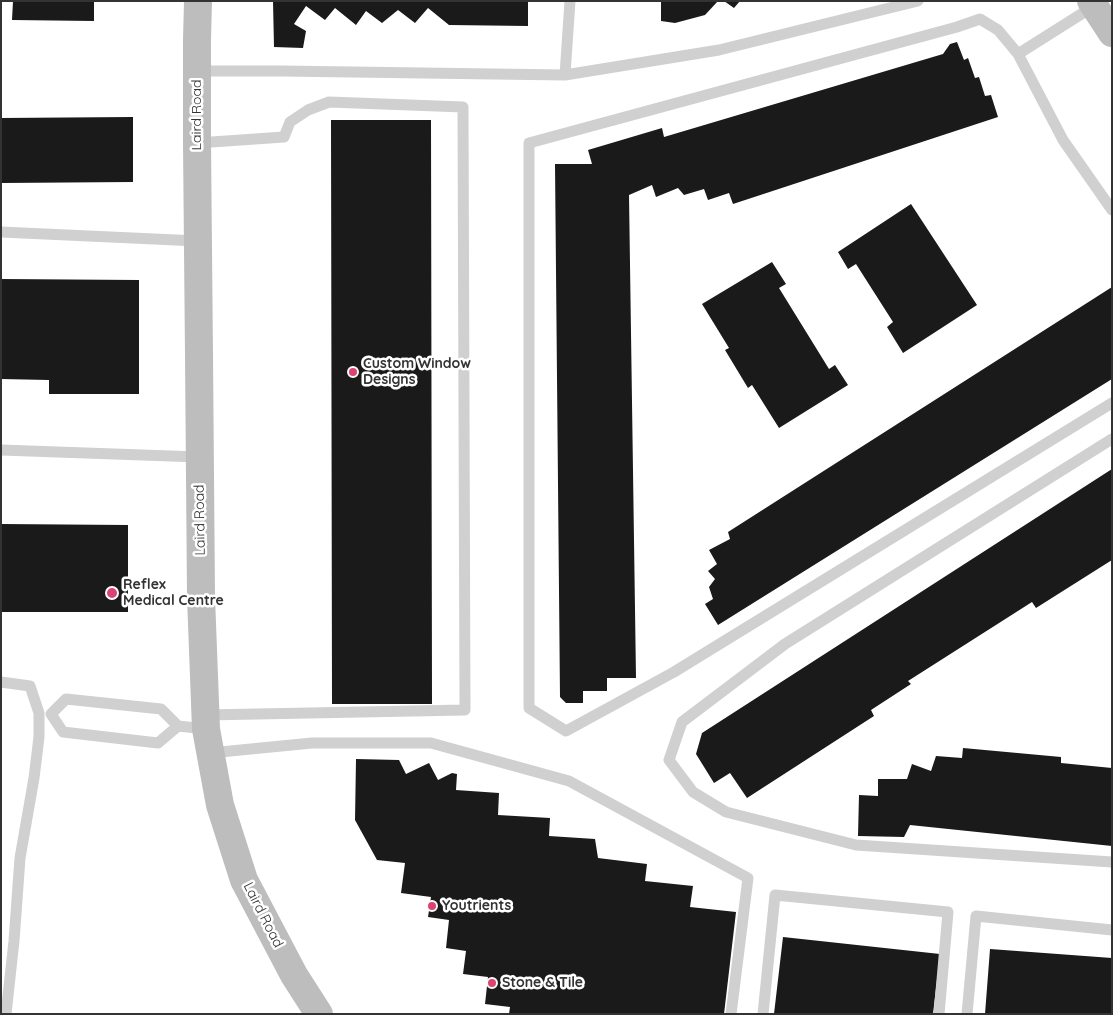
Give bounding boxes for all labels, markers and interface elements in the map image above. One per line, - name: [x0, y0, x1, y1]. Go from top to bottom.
- street label: Laird Road: [189, 79, 205, 151]
- place label: Custom Window Designs: [363, 356, 471, 388]
- marker: Custom Window Designs: [347, 366, 359, 378]
- street label: Laird Road: [191, 484, 209, 556]
- place label: Reflex Medical Centre: [123, 577, 224, 610]
- marker: Reflex Medical Centre: [105, 586, 119, 600]
- street label: Laird Road: [239, 880, 287, 950]
- place label: Youtrients: [442, 898, 511, 914]
- marker: Youtrients: [426, 900, 438, 912]
- place label: Stone & Tile: [502, 975, 583, 991]
- marker: Stone & Tile: [486, 977, 498, 989]

